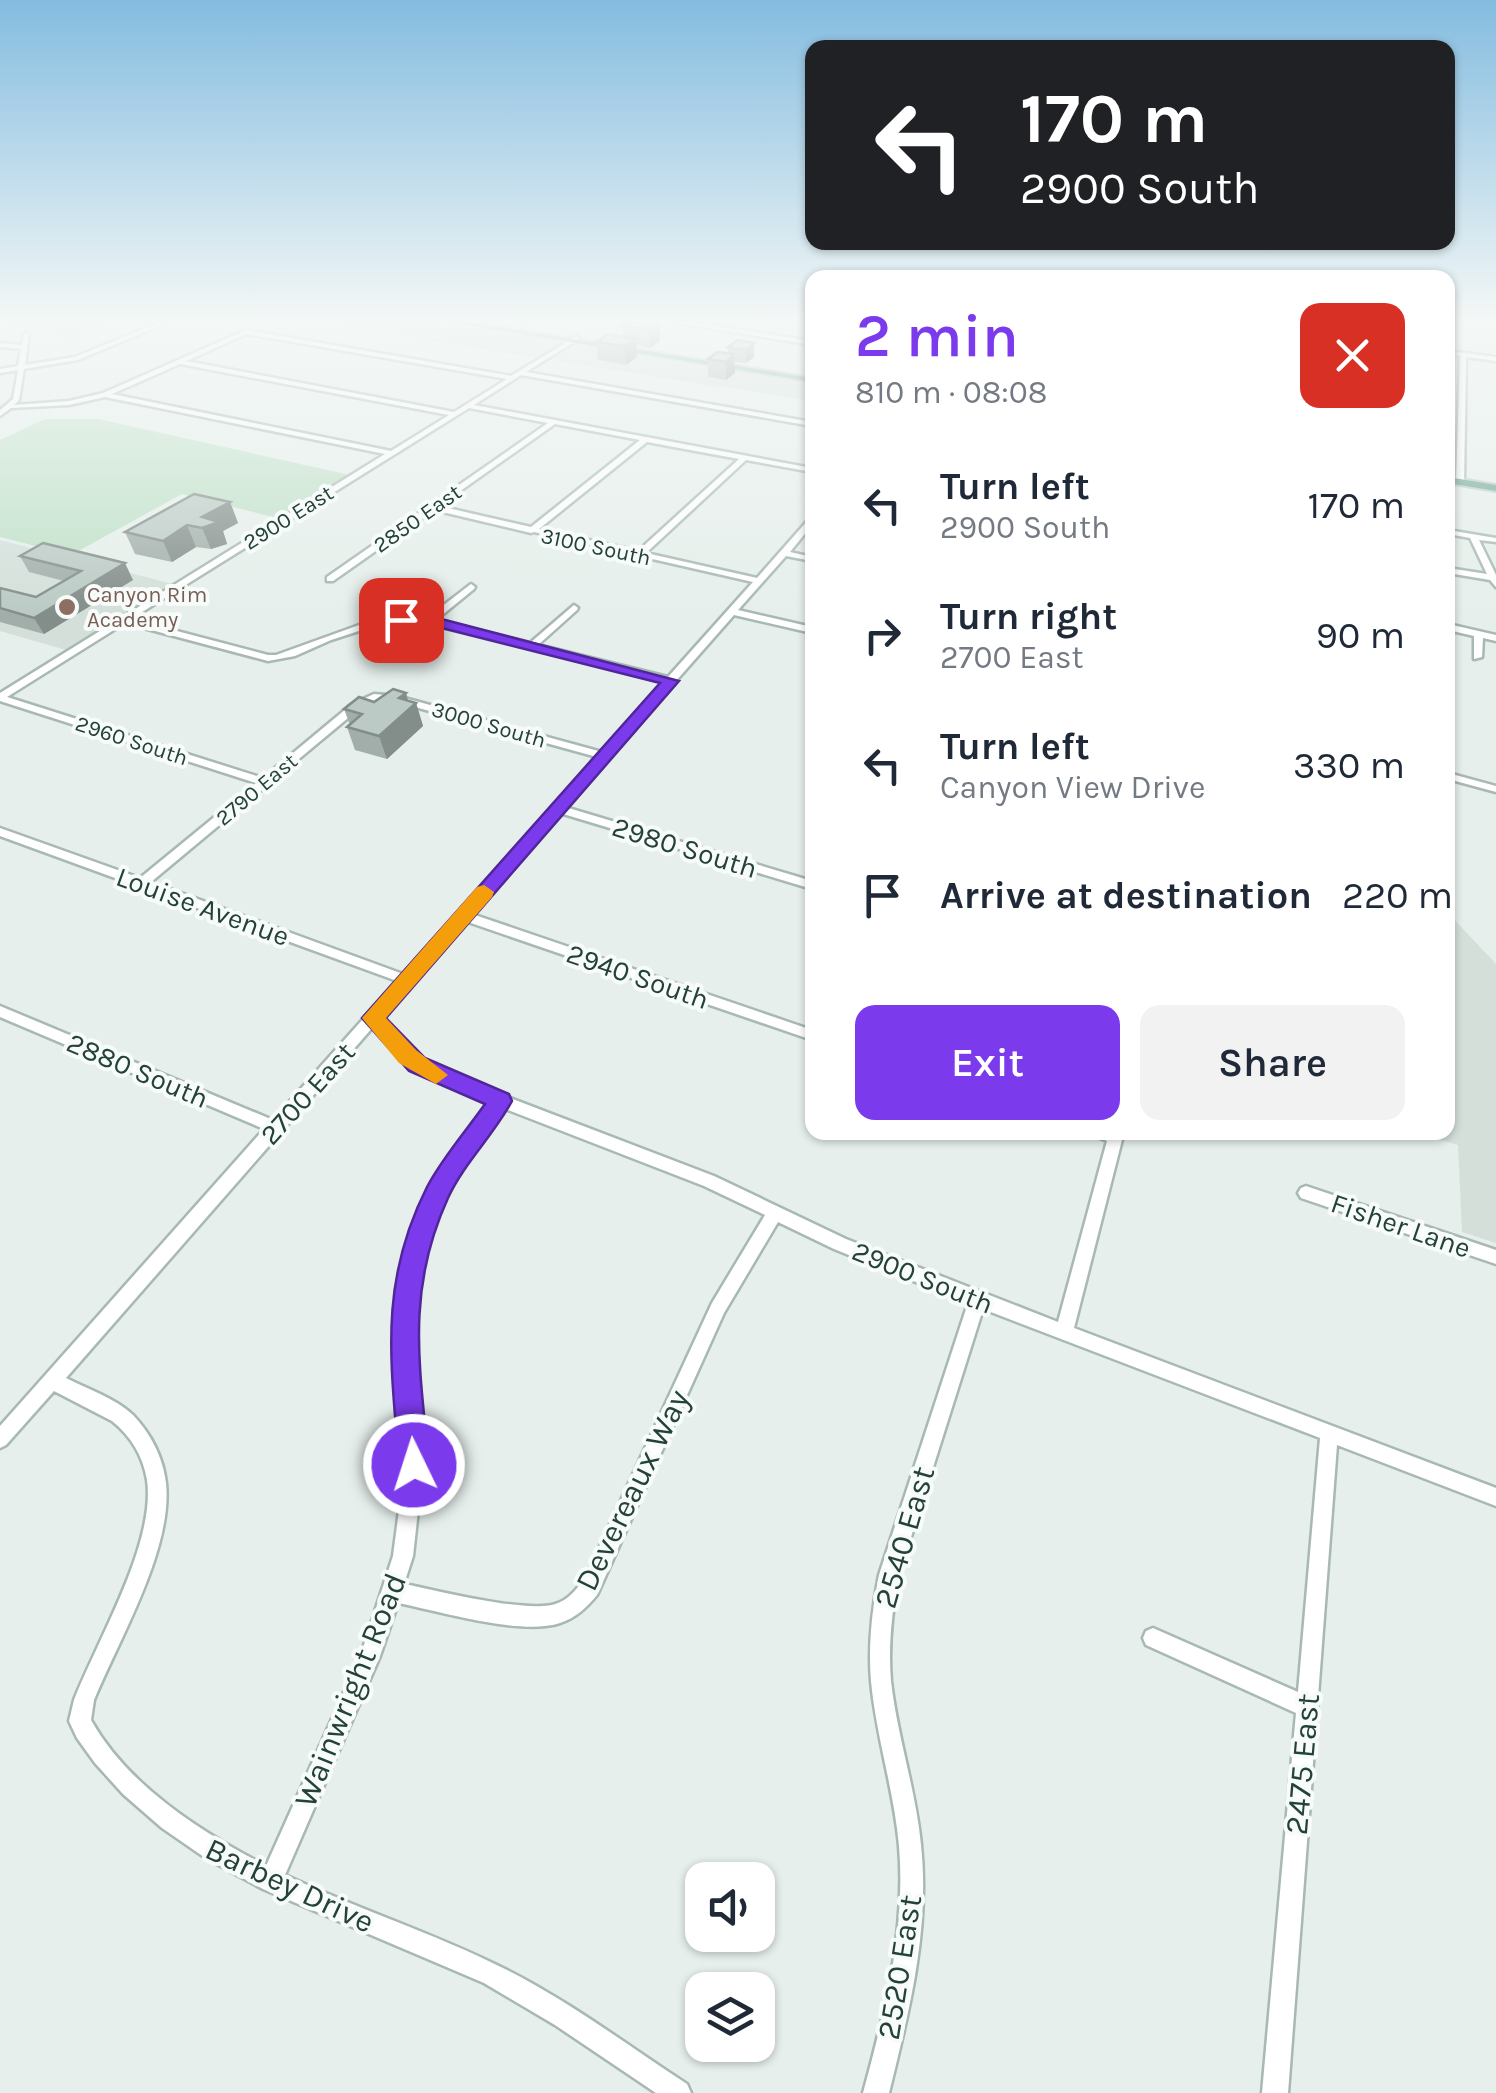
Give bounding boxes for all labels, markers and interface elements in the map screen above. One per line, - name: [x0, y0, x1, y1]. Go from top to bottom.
- text: 170 m: [1020, 78, 1208, 160]
- icon: left: [855, 80, 985, 210]
- text: 2900 South: [1020, 162, 1259, 214]
- text: 2 min: [855, 301, 1019, 371]
- button: close: [1300, 303, 1405, 408]
- text: 810 m · 08:08: [855, 374, 1047, 411]
- text: Turn left: [940, 464, 1090, 509]
- icon: left: [855, 478, 910, 533]
- street label: 2850 East: [369, 479, 467, 559]
- street label: 2900 East: [239, 480, 338, 556]
- text: 170 m: [1307, 483, 1405, 528]
- text: 2900 South: [940, 509, 1110, 546]
- street label: 3100 South: [538, 523, 653, 571]
- pin: [359, 578, 444, 663]
- place label: Canyon Rim Academy: [87, 582, 207, 633]
- icon: arrive: [374, 593, 429, 648]
- text: Turn right: [940, 594, 1117, 639]
- marker: Canyon Rim Academy: [56, 596, 78, 618]
- icon: right: [855, 608, 910, 663]
- text: 90 m: [1316, 613, 1405, 658]
- text: 2700 East: [940, 639, 1084, 676]
- street label: 3000 South: [429, 696, 549, 754]
- street label: 2960 South: [72, 711, 191, 771]
- text: Turn left: [940, 724, 1090, 769]
- icon: left: [855, 738, 910, 793]
- text: 330 m: [1293, 743, 1405, 788]
- street label: 2790 East: [211, 748, 303, 831]
- text: Canyon View Drive: [940, 769, 1205, 806]
- street label: 2980 South: [609, 810, 761, 885]
- street label: Louise Avenue: [112, 860, 294, 953]
- icon: arrive: [855, 868, 910, 923]
- text: Arrive at destination: [940, 873, 1312, 918]
- text: 220 m: [1342, 873, 1453, 918]
- street label: 2940 South: [563, 937, 713, 1016]
- button: Exit: [855, 1005, 1120, 1120]
- button: Share: [1140, 1005, 1405, 1120]
- street label: 2880 South: [62, 1026, 214, 1115]
- street label: 2700 East: [253, 1036, 362, 1151]
- street label: Fisher Lane: [1327, 1186, 1475, 1265]
- street label: 2900 South: [848, 1234, 998, 1321]
- street label: Devereaux Way: [568, 1384, 697, 1597]
- position arrow: [362, 1413, 466, 1517]
- street label: 2540 East: [867, 1462, 942, 1612]
- street label: Wainwright Road: [287, 1568, 414, 1813]
- street label: 2475 East: [1278, 1692, 1327, 1836]
- street label: Barbey Drive: [200, 1830, 380, 1941]
- map controls: [685, 1862, 775, 2062]
- button: sound: [685, 1862, 775, 1952]
- street label: 2520 East: [870, 1892, 929, 2042]
- button: layers: [685, 1972, 775, 2062]

